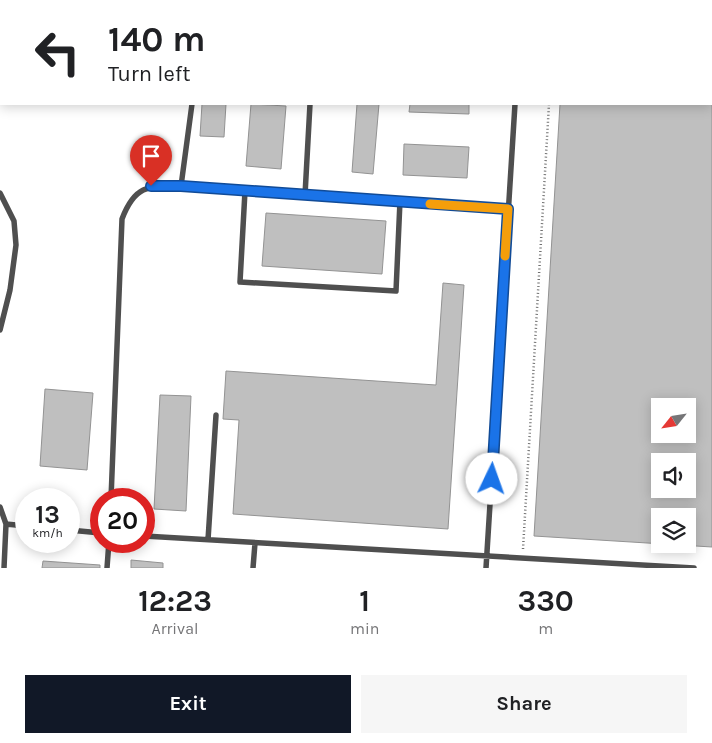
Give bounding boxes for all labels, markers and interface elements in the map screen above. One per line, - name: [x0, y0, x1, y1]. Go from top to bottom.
- text: 140 m: [108, 19, 206, 60]
- icon: left: [25, 20, 90, 85]
- text: Turn left: [108, 61, 191, 87]
- pin: [130, 135, 172, 186]
- icon: arrive: [137, 142, 165, 170]
- north arrow: [651, 398, 696, 442]
- map controls: [651, 398, 696, 553]
- position arrow: [465, 452, 517, 504]
- button: sound: [651, 453, 696, 498]
- speed limit sign: 20: [90, 488, 155, 553]
- text: 13: [35, 500, 60, 529]
- button: layers: [651, 508, 696, 553]
- text: km/h: [32, 526, 63, 540]
- text: 12:23: [138, 583, 212, 619]
- text: 1: [359, 583, 370, 619]
- text: 330: [518, 583, 574, 619]
- text: Arrival: [152, 619, 198, 638]
- text: min: [350, 619, 379, 638]
- text: m: [538, 619, 553, 638]
- button: Exit: [25, 675, 351, 733]
- button: Share: [361, 675, 687, 733]

